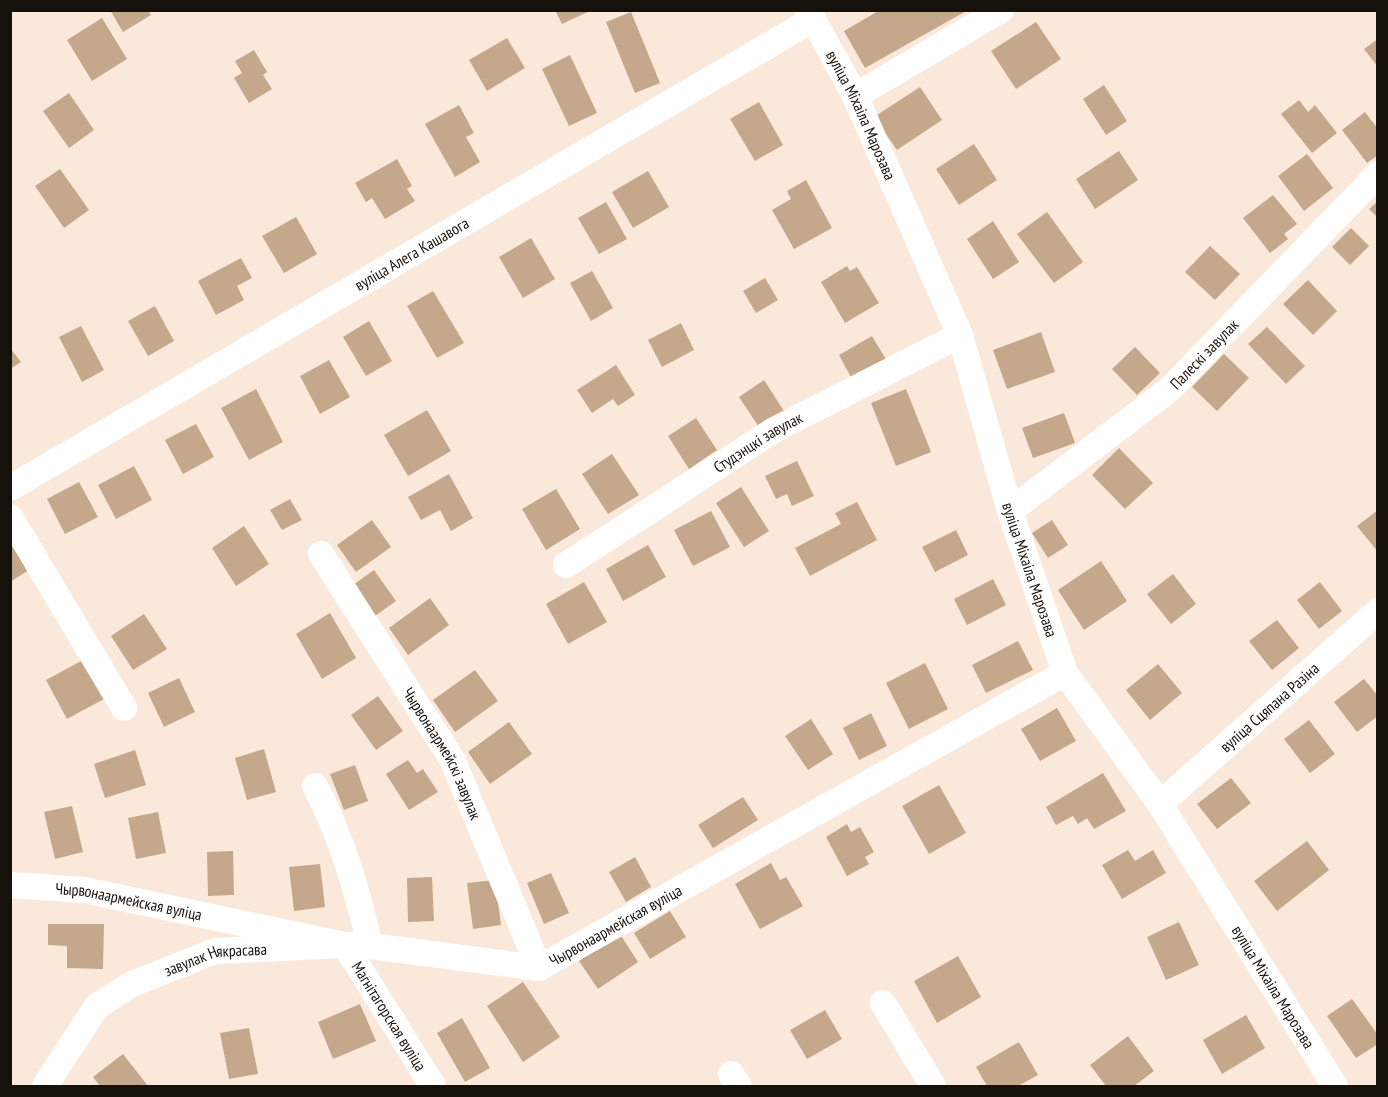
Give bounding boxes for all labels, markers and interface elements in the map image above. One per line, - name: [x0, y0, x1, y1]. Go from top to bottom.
- street label: вуліца Міхаіла Марозава: [822, 47, 901, 183]
- street label: вуліца Алега Кашавога: [351, 213, 472, 295]
- street label: Палескі завулак: [1165, 314, 1243, 393]
- street label: Студэнцкі завулак: [709, 407, 806, 477]
- street label: вуліца Міхаіла Марозава: [998, 500, 1062, 640]
- street label: вуліца Сцяпана Разіна: [1216, 658, 1323, 756]
- street label: Чырвонаармейскі завулак: [399, 684, 486, 823]
- street label: Чырвонаармейская вуліца: [55, 878, 204, 925]
- street label: Чырвонаармейская вуліца: [546, 880, 685, 970]
- street label: вуліца Міхаіла Марозава: [1228, 922, 1319, 1052]
- street label: завулак Някрасава: [161, 939, 267, 980]
- street label: Магнітагорская вуліца: [348, 958, 431, 1075]

